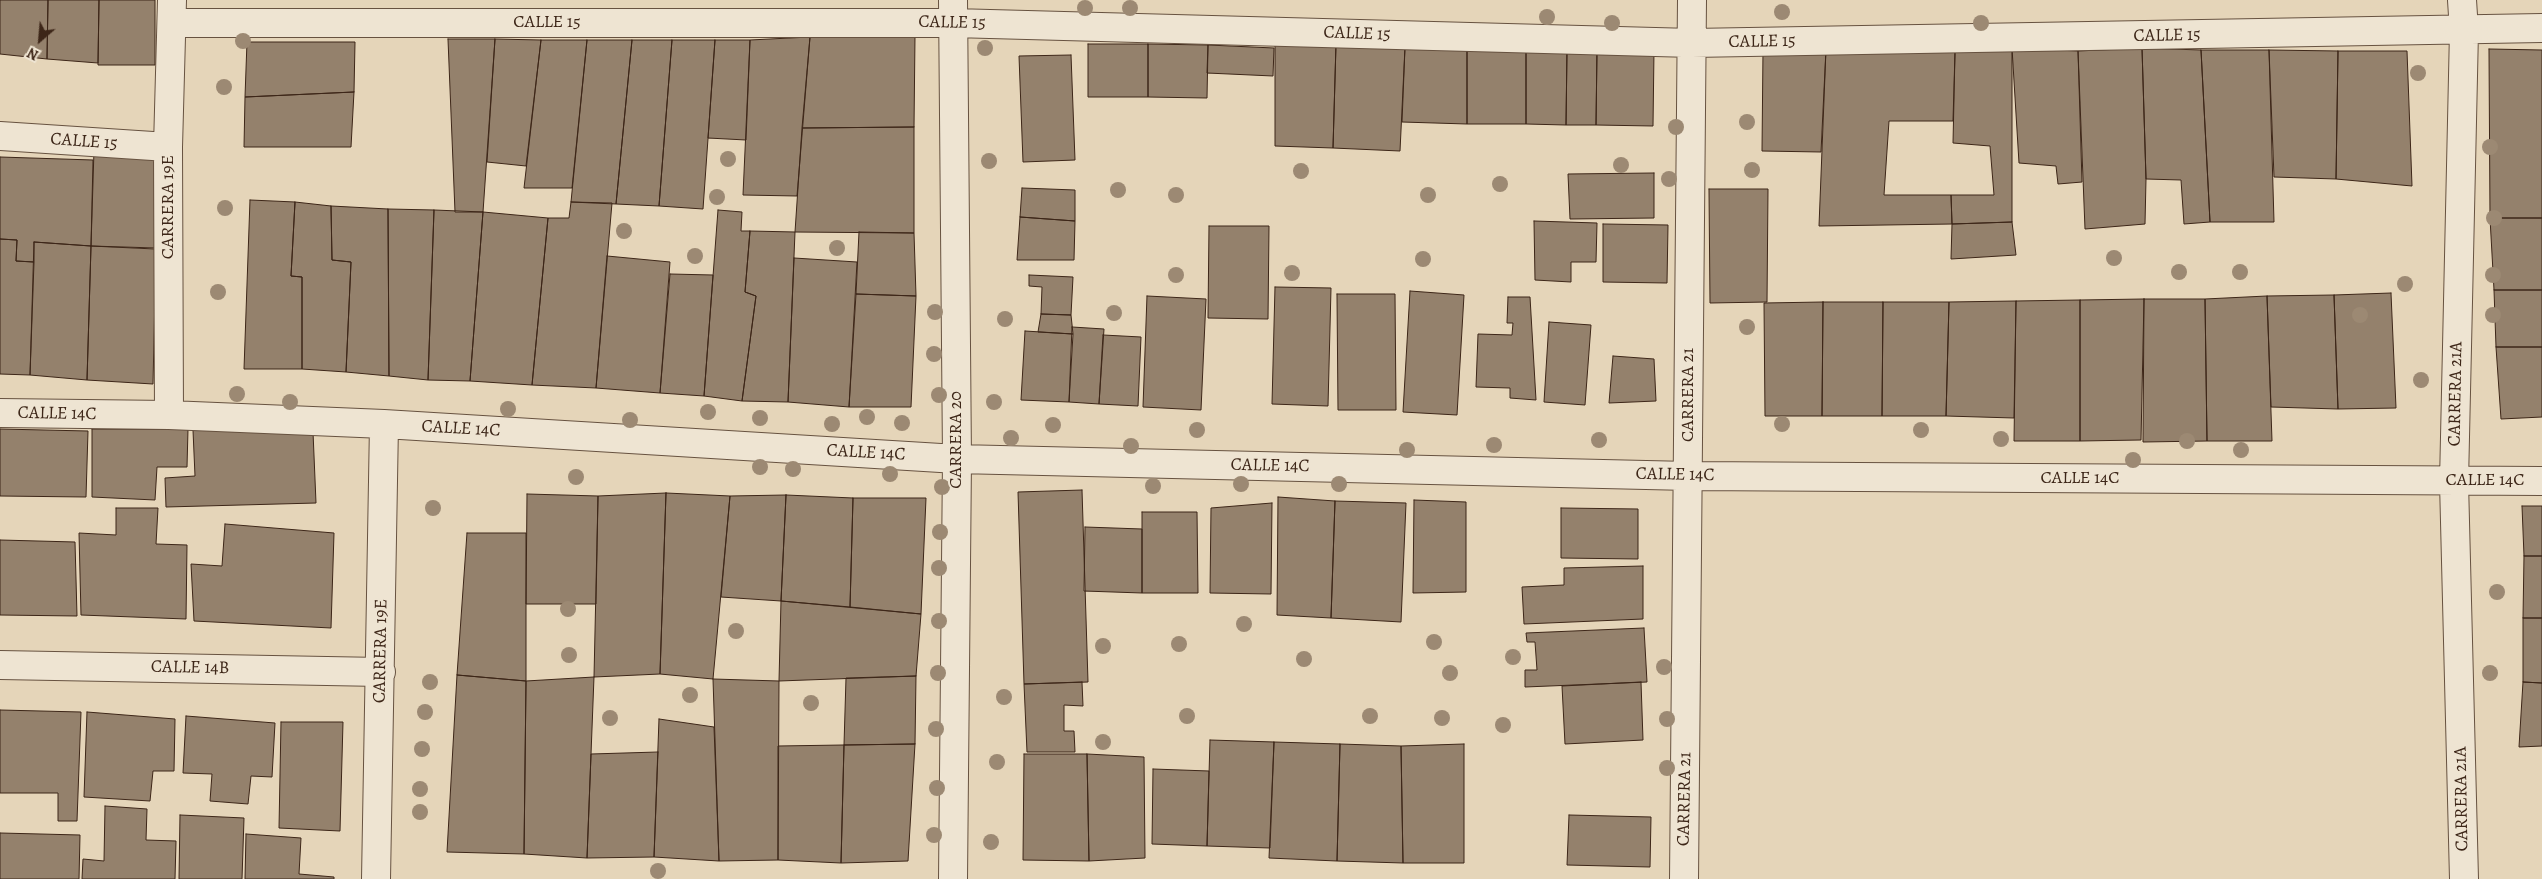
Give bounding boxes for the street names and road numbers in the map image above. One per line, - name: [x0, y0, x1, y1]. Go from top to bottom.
- street label: CALLE 15: [513, 12, 581, 34]
- street label: CALLE 15: [918, 12, 986, 34]
- street label: CALLE 15: [1323, 22, 1391, 46]
- street label: CALLE 15: [2133, 25, 2201, 47]
- street label: CALLE 15: [1728, 31, 1796, 53]
- street label: CALLE 15: [50, 129, 118, 155]
- street label: CARRERA 19E: [158, 155, 180, 259]
- street label: CARRERA 21A: [2444, 341, 2468, 447]
- street label: CARRERA 21: [1678, 348, 1700, 442]
- street label: CARRERA 20: [946, 391, 968, 489]
- street label: CALLE 14C: [17, 403, 97, 425]
- street label: CALLE 14C: [421, 416, 501, 442]
- street label: CALLE 14C: [826, 440, 906, 466]
- street label: CALLE 14C: [1230, 455, 1310, 477]
- street label: CALLE 14C: [1635, 464, 1715, 486]
- street label: CALLE 14C: [2040, 468, 2120, 490]
- street label: CALLE 14C: [2445, 470, 2525, 492]
- street label: CARRERA 19E: [369, 599, 393, 703]
- street label: CALLE 14B: [151, 657, 229, 679]
- street label: CARRERA 21A: [2450, 746, 2474, 852]
- street label: CARRERA 21: [1673, 752, 1697, 846]

